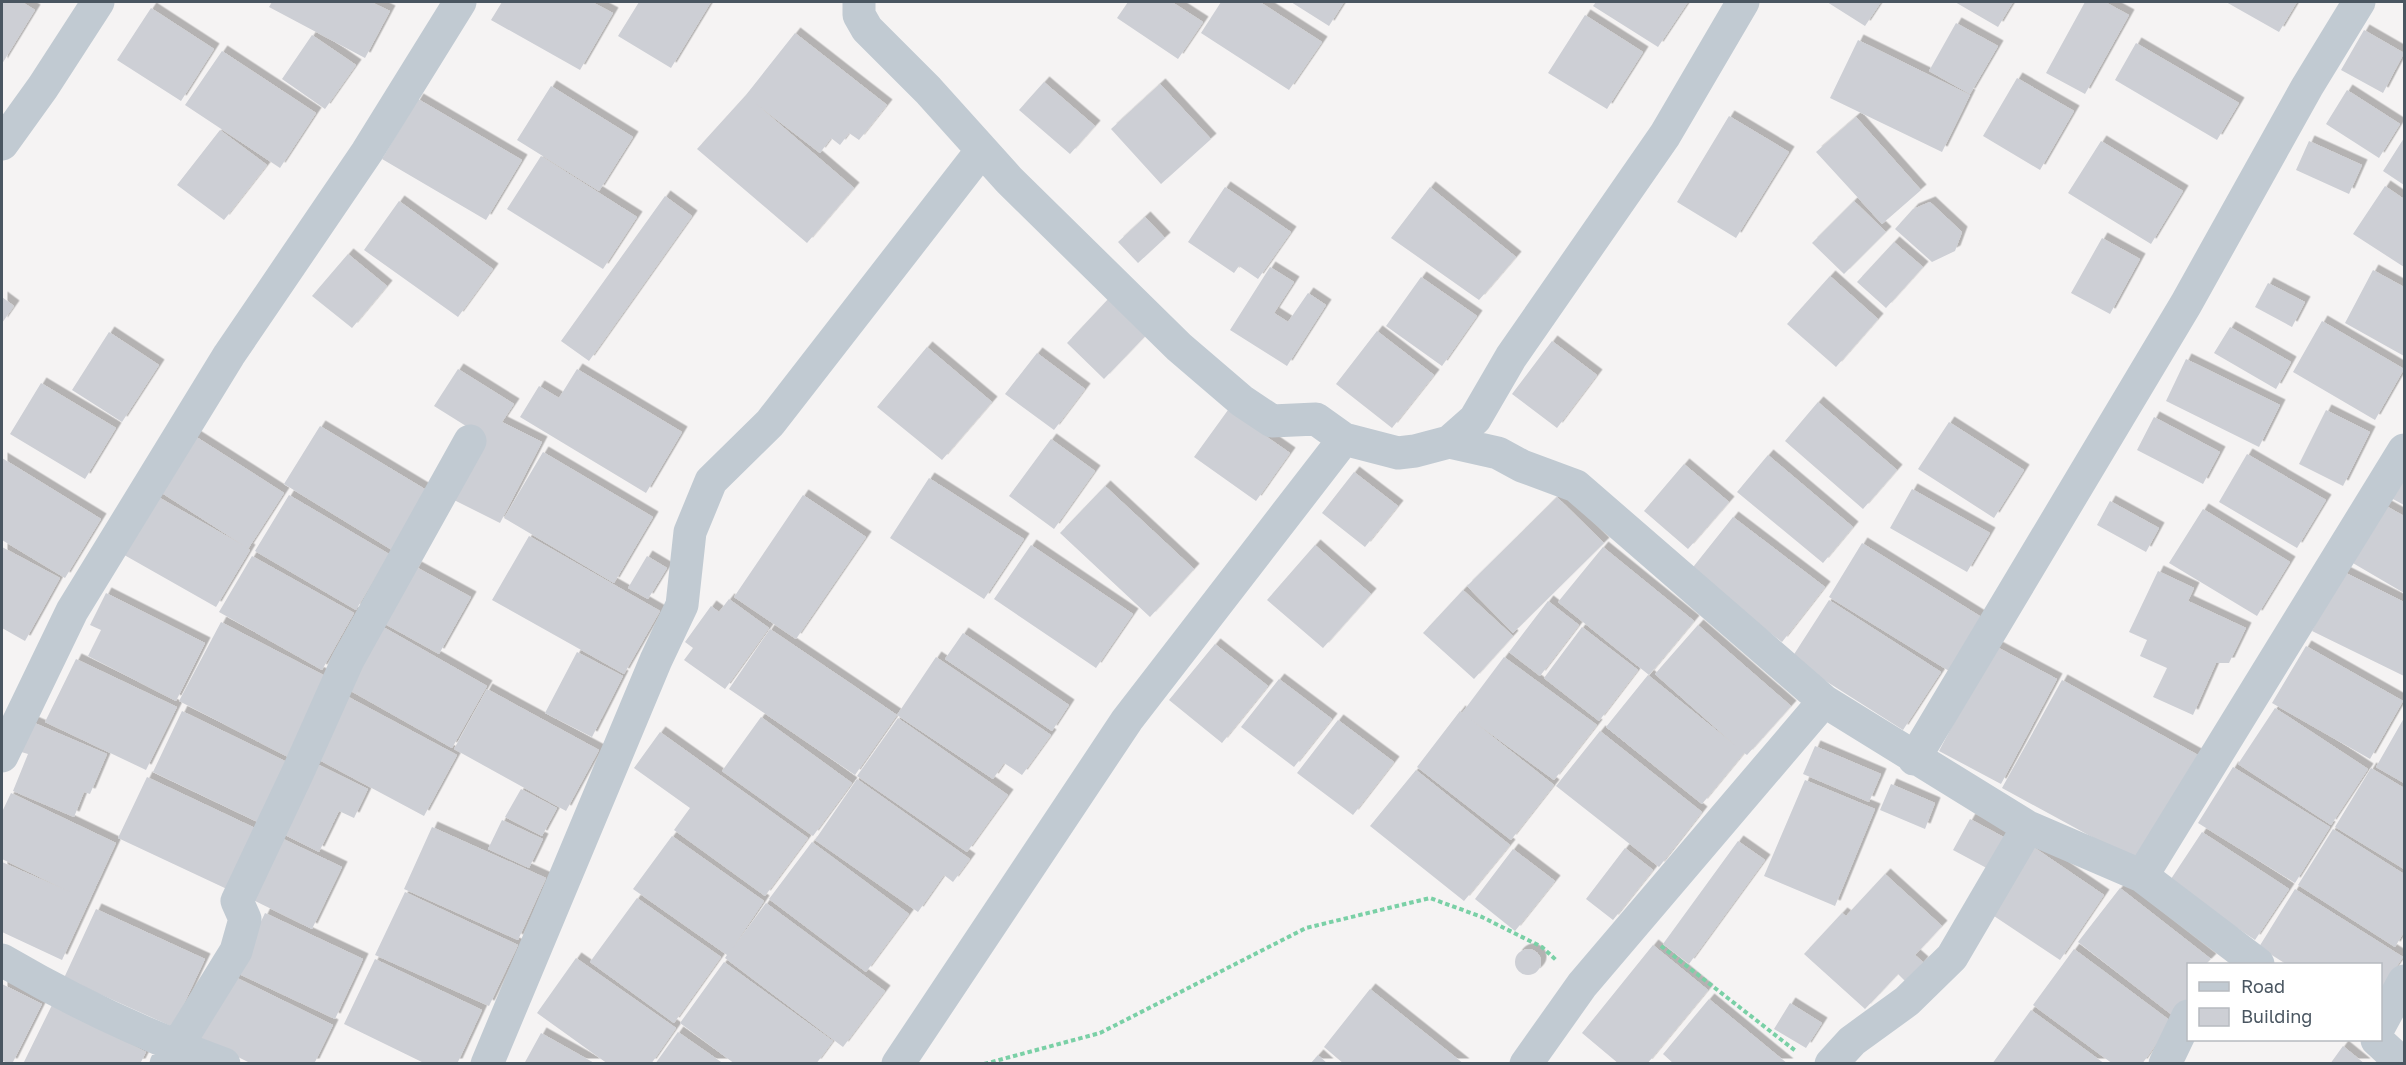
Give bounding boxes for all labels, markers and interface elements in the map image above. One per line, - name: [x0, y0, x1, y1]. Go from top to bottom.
- legend: [2187, 963, 2382, 1041]
- text: Road: [2241, 975, 2285, 997]
- text: Building: [2241, 1005, 2312, 1027]

